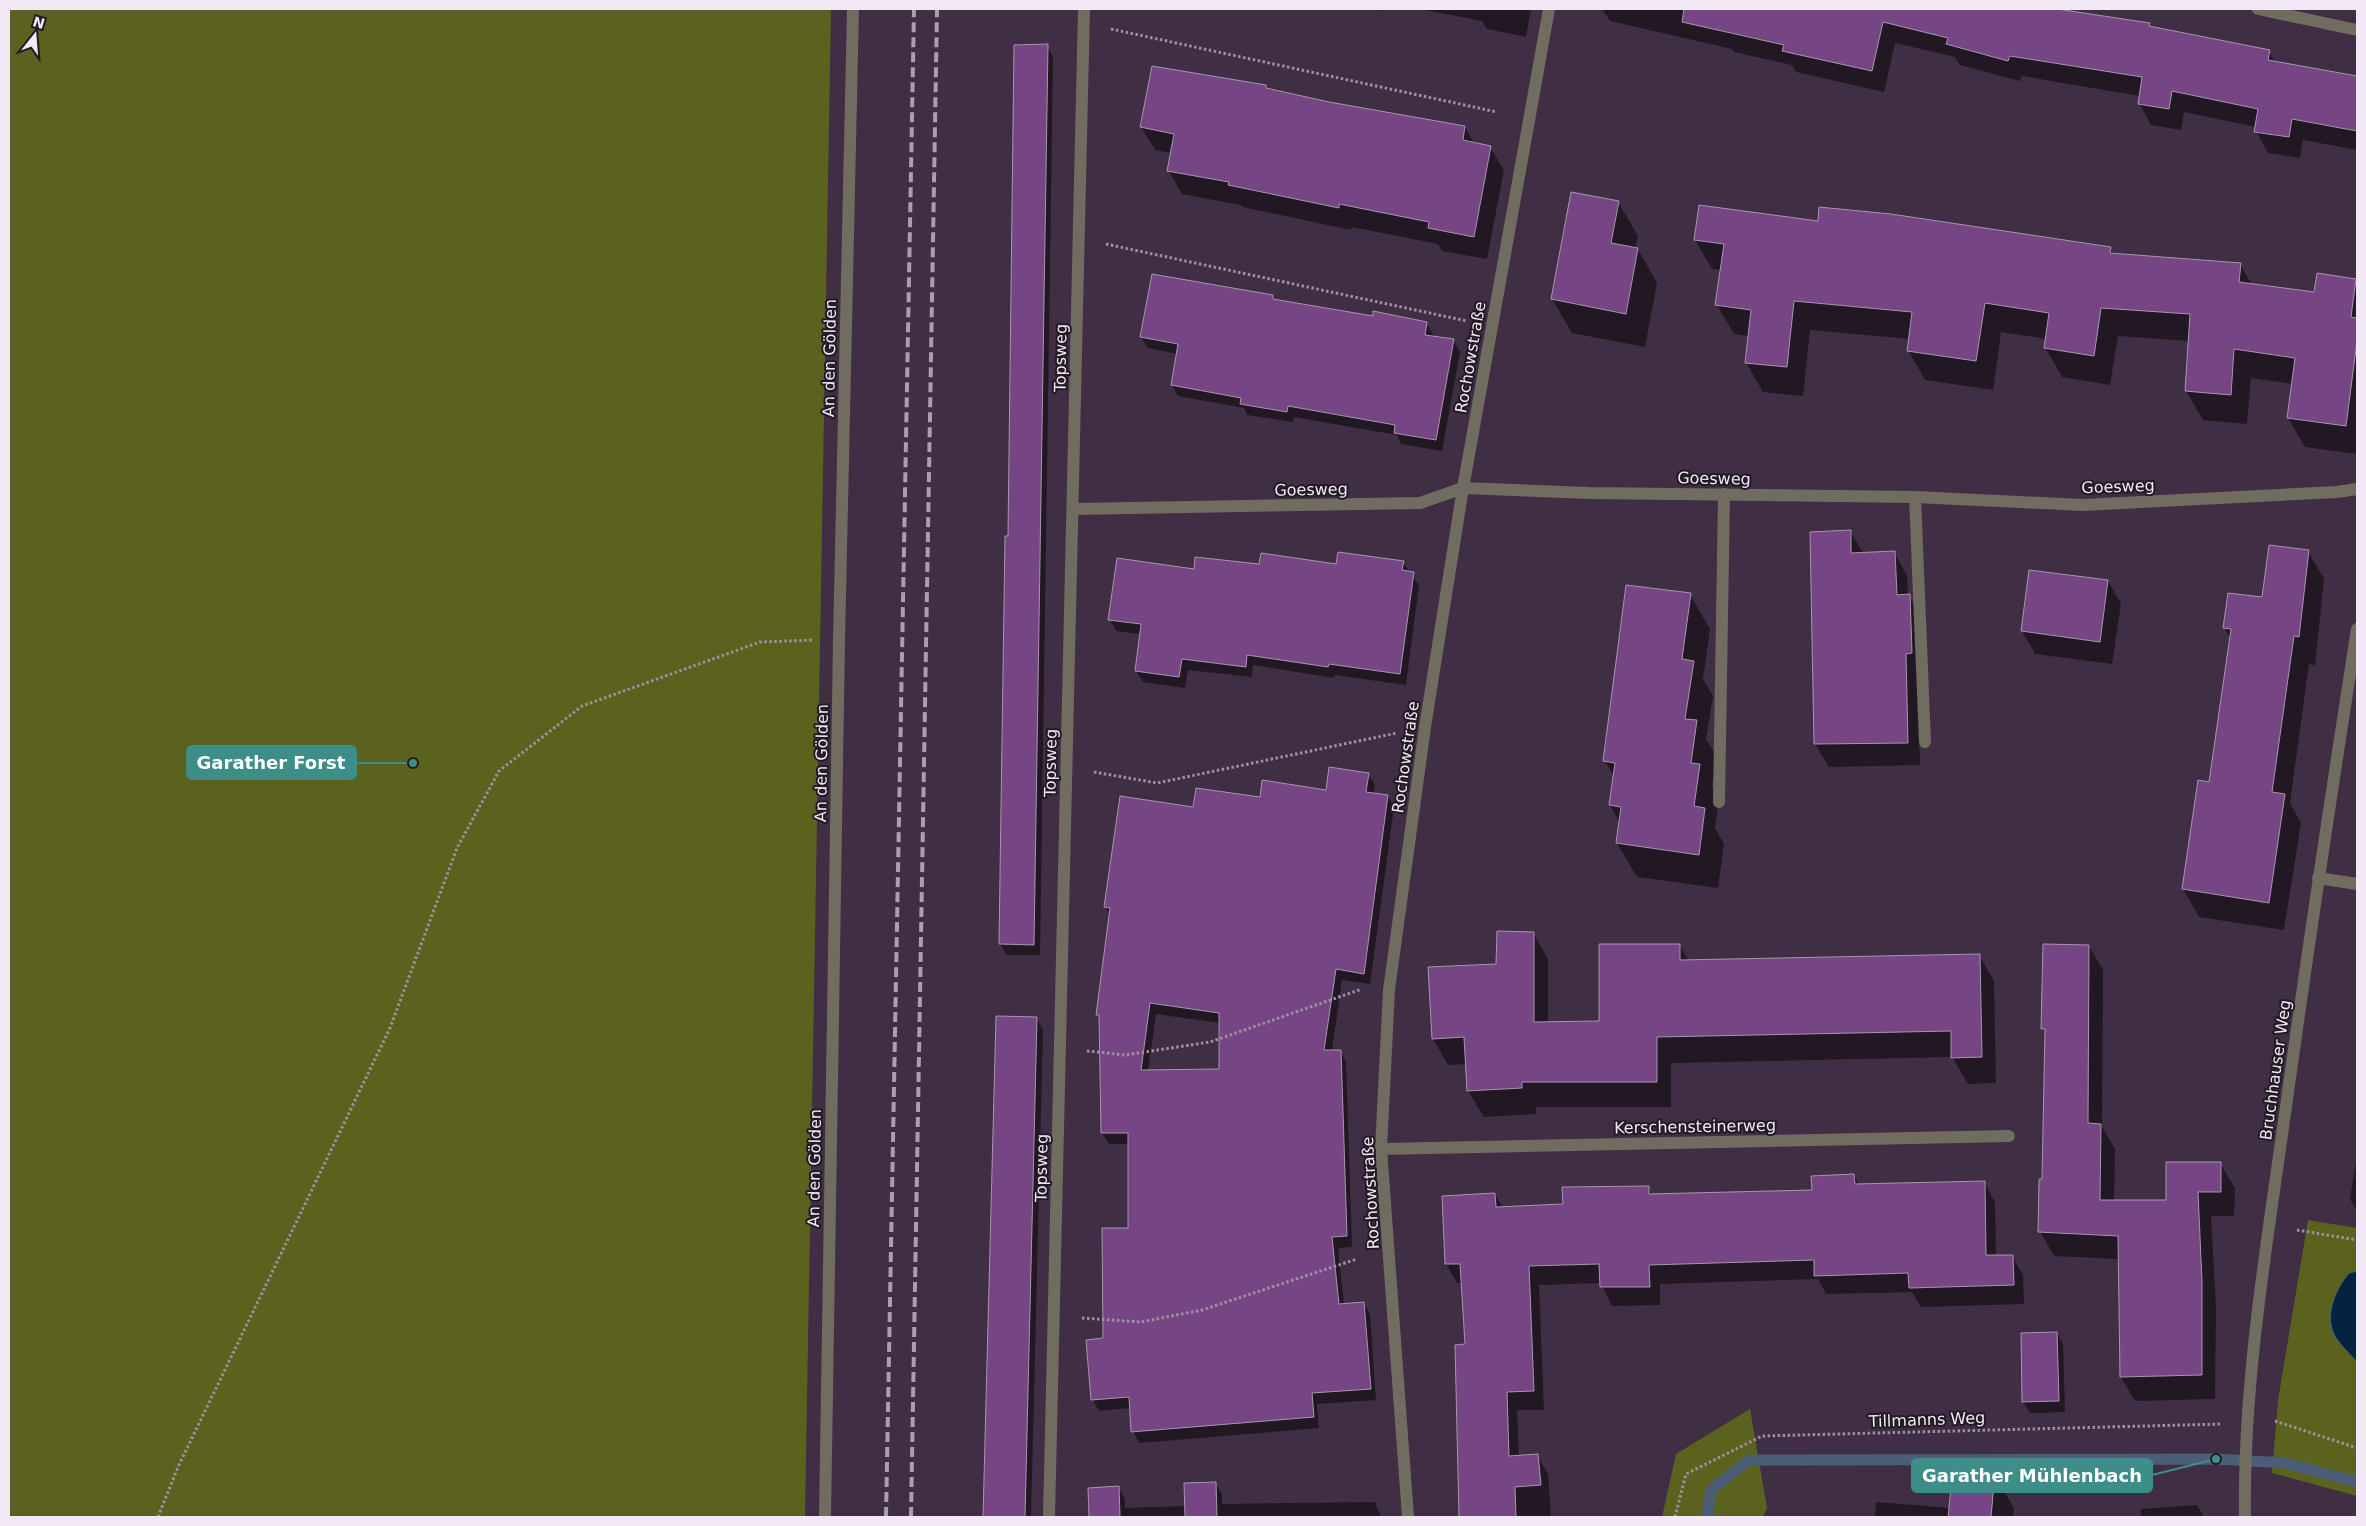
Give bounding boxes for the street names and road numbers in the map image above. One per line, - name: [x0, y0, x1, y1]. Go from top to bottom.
- street label: An den Gölden: [819, 299, 840, 417]
- street label: Rochowstraße: [1451, 300, 1490, 414]
- street label: Topsweg: [1050, 324, 1071, 393]
- street label: Goesweg: [1677, 468, 1751, 489]
- street label: Goesweg: [2081, 476, 2155, 497]
- street label: Goesweg: [1274, 479, 1348, 500]
- street label: Rochowstraße: [1388, 700, 1423, 814]
- street label: An den Gölden: [811, 704, 832, 822]
- street label: Topsweg: [1040, 729, 1061, 798]
- street label: Bruchhauser Weg: [2256, 999, 2295, 1141]
- street label: An den Gölden: [804, 1109, 825, 1227]
- street label: Kerschensteinerweg: [1614, 1116, 1776, 1137]
- street label: Topsweg: [1031, 1134, 1052, 1203]
- street label: Rochowstraße: [1358, 1136, 1383, 1250]
- street label: Tillmanns Weg: [1867, 1408, 1986, 1431]

